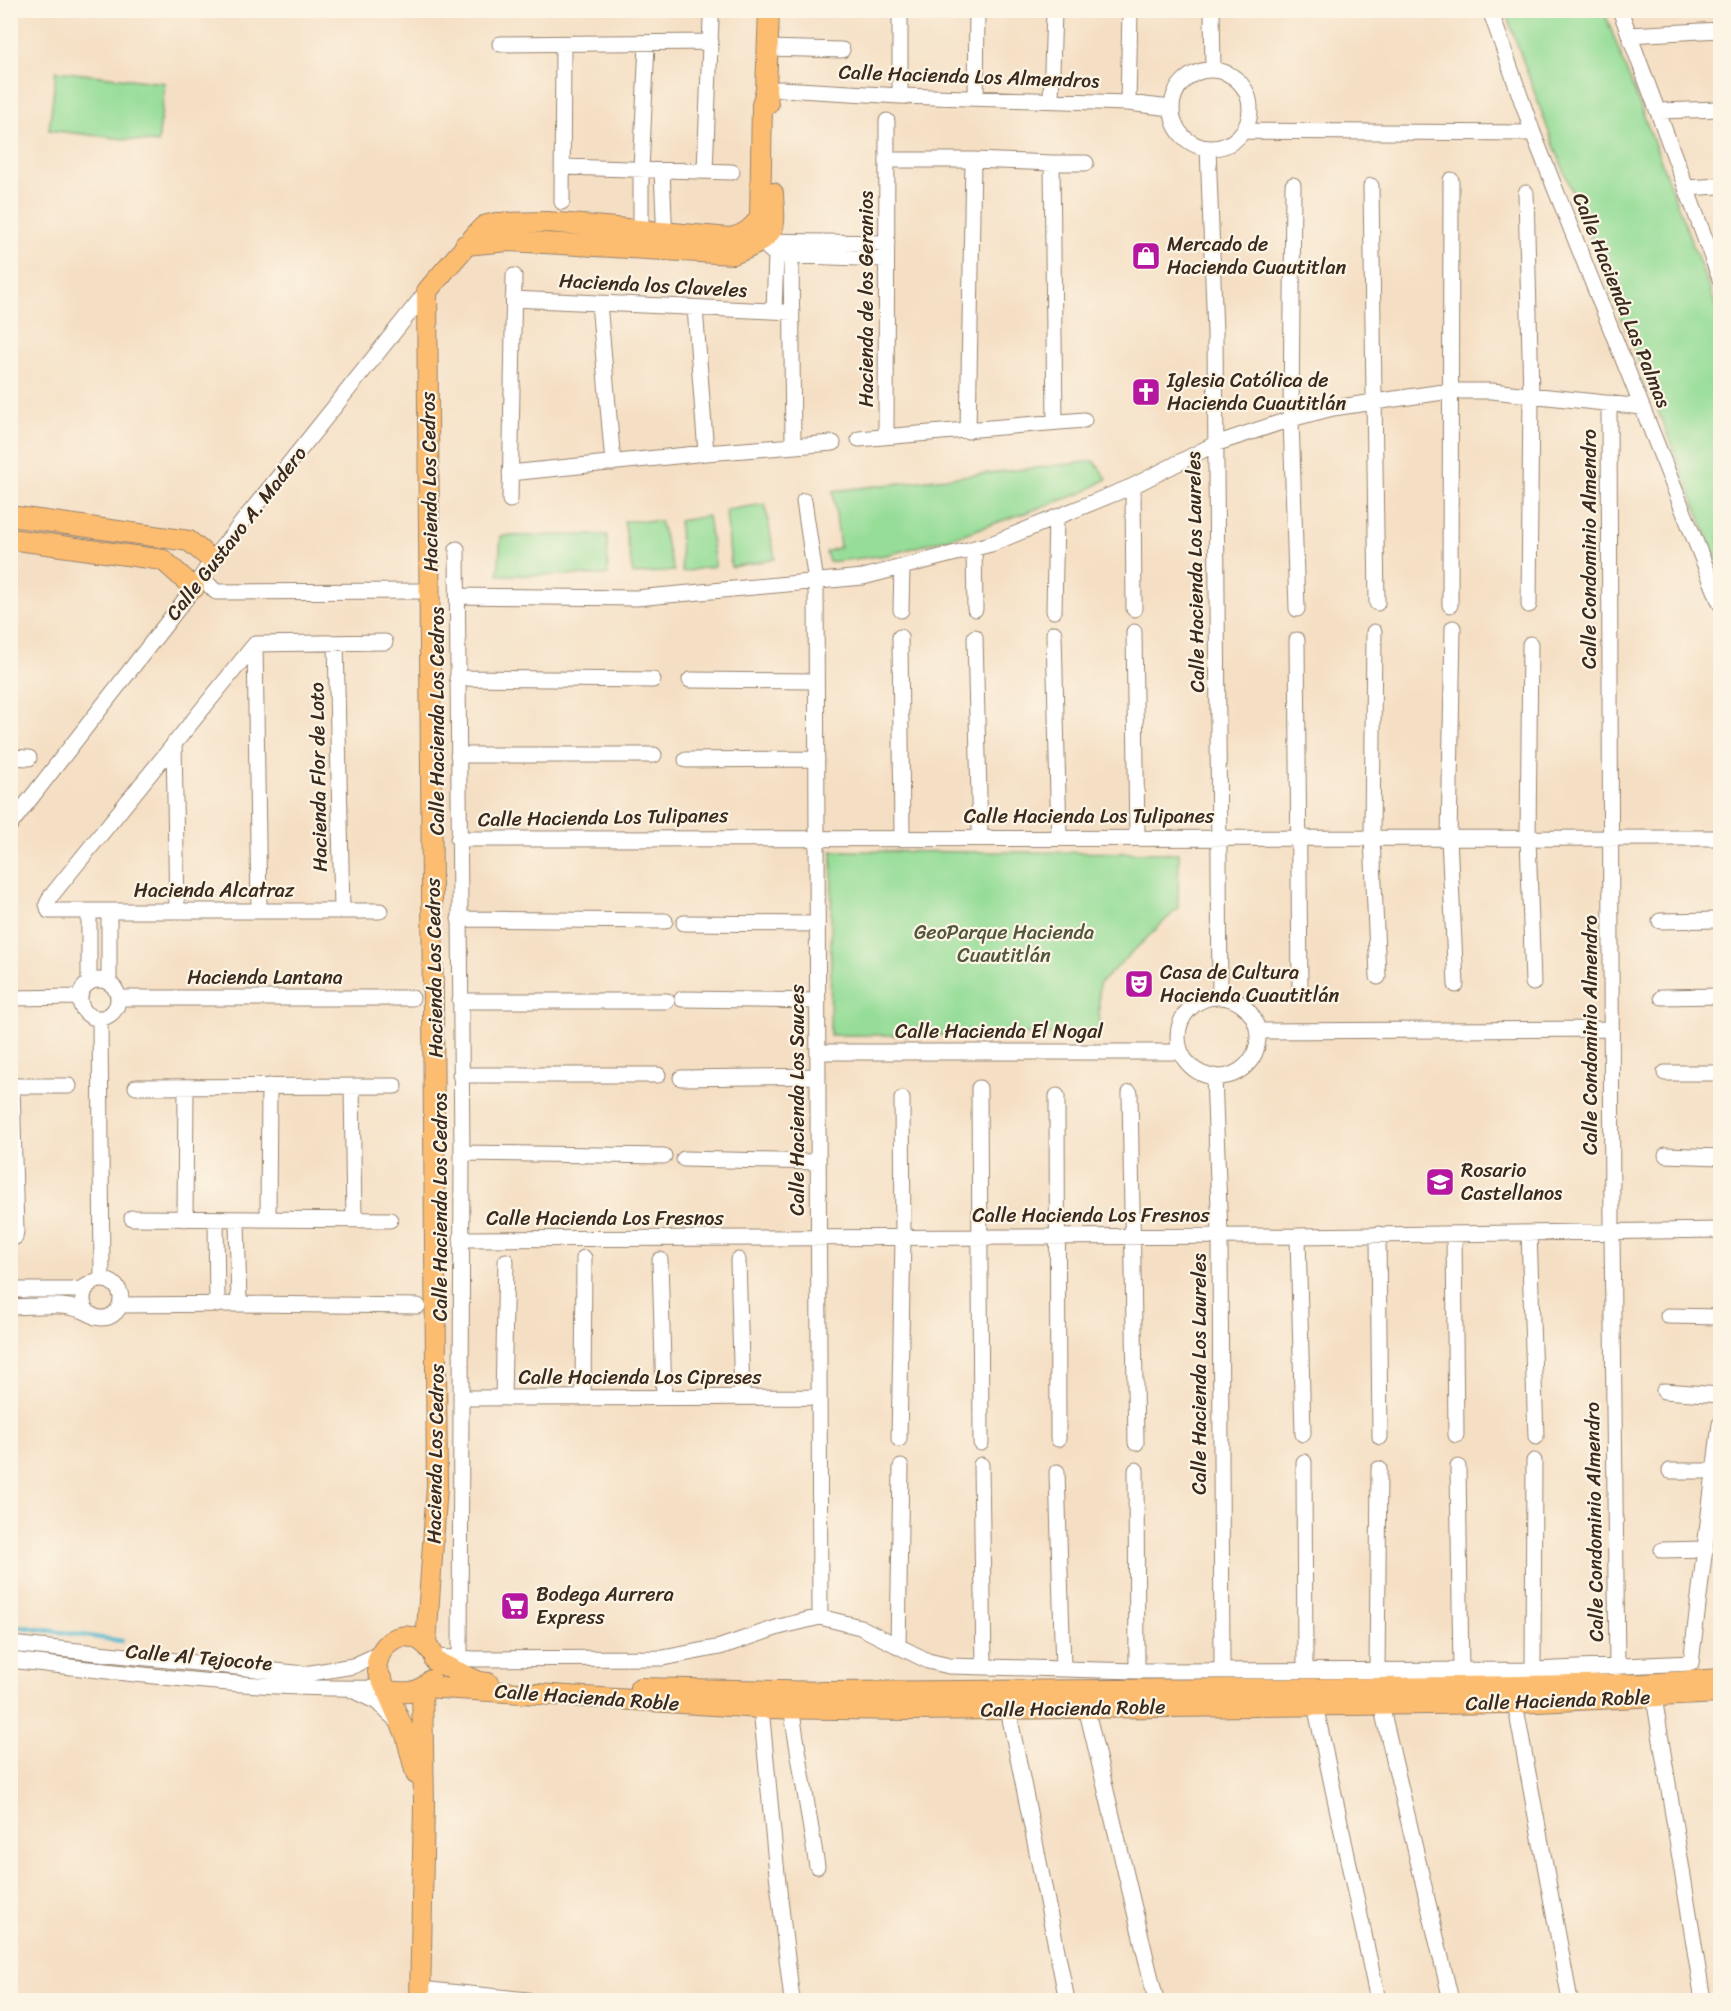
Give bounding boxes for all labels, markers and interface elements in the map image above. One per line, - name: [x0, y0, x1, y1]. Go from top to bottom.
- street label: Calle Hacienda Los Almendros: [838, 54, 1101, 99]
- street label: Calle Hacienda Las Palmas: [1562, 187, 1681, 414]
- street label: Hacienda de los Geranios: [849, 190, 884, 407]
- place label: Mercado de Hacienda Cuautitlan: [1167, 227, 1347, 285]
- shop icon: Mercado de Hacienda Cuautitlan: [1130, 240, 1162, 272]
- street label: Hacienda los Claveles: [558, 263, 749, 308]
- place label: Iglesia Católica de Hacienda Cuautitlán: [1166, 363, 1347, 421]
- church icon: Iglesia Católica de Hacienda Cuautitlán: [1130, 376, 1162, 408]
- street label: Hacienda Los Cedros: [410, 391, 449, 572]
- street label: Calle Condominio Almendro: [1572, 429, 1607, 669]
- street label: Calle Gustavo A. Madero: [157, 438, 316, 628]
- street label: Calle Hacienda Los Laureles: [1176, 450, 1215, 693]
- street label: Calle Hacienda Los Cedros: [420, 606, 455, 835]
- street label: Hacienda Flor de Loto: [299, 682, 338, 872]
- street label: Calle Hacienda Los Tulipanes: [477, 798, 729, 837]
- street label: Calle Hacienda Los Tulipanes: [964, 799, 1215, 834]
- street label: Hacienda Alcatraz: [134, 873, 295, 908]
- street label: Hacienda Los Cedros: [415, 877, 454, 1058]
- park label: GeoParque Hacienda Cuautitlán: [914, 915, 1094, 973]
- street label: Calle Condominio Almendro: [1573, 915, 1608, 1155]
- place label: Casa de Cultura Hacienda Cuautitlán: [1160, 955, 1340, 1013]
- street label: Hacienda Lantana: [187, 960, 343, 995]
- theatre icon: Casa de Cultura Hacienda Cuautitlán: [1123, 968, 1155, 1000]
- street label: Calle Hacienda Los Sauces: [780, 983, 815, 1216]
- street label: Calle Hacienda El Nogal: [895, 1014, 1104, 1049]
- street label: Calle Hacienda Los Cedros: [423, 1092, 458, 1321]
- place label: Rosario Castellanos: [1461, 1153, 1563, 1211]
- school or university icon: Rosario Castellanos: [1424, 1166, 1456, 1198]
- street label: Calle Hacienda Los Fresnos: [972, 1198, 1210, 1233]
- street label: Calle Hacienda Los Fresnos: [486, 1201, 724, 1236]
- street label: Calle Hacienda Los Laureles: [1182, 1253, 1217, 1495]
- street label: Calle Hacienda Los Cipreses: [519, 1360, 762, 1395]
- street label: Hacienda Los Cedros: [416, 1363, 455, 1544]
- street label: Calle Condominio Almendro: [1575, 1402, 1614, 1642]
- place label: Bodega Aurrera Express: [536, 1577, 674, 1635]
- supermarket icon: Bodega Aurrera Express: [499, 1590, 531, 1622]
- street label: Calle Al Tejocote: [124, 1634, 274, 1681]
- street label: Calle Hacienda Roble: [494, 1674, 680, 1721]
- street label: Calle Hacienda Roble: [1465, 1680, 1651, 1721]
- street label: Calle Hacienda Roble: [980, 1689, 1166, 1728]

